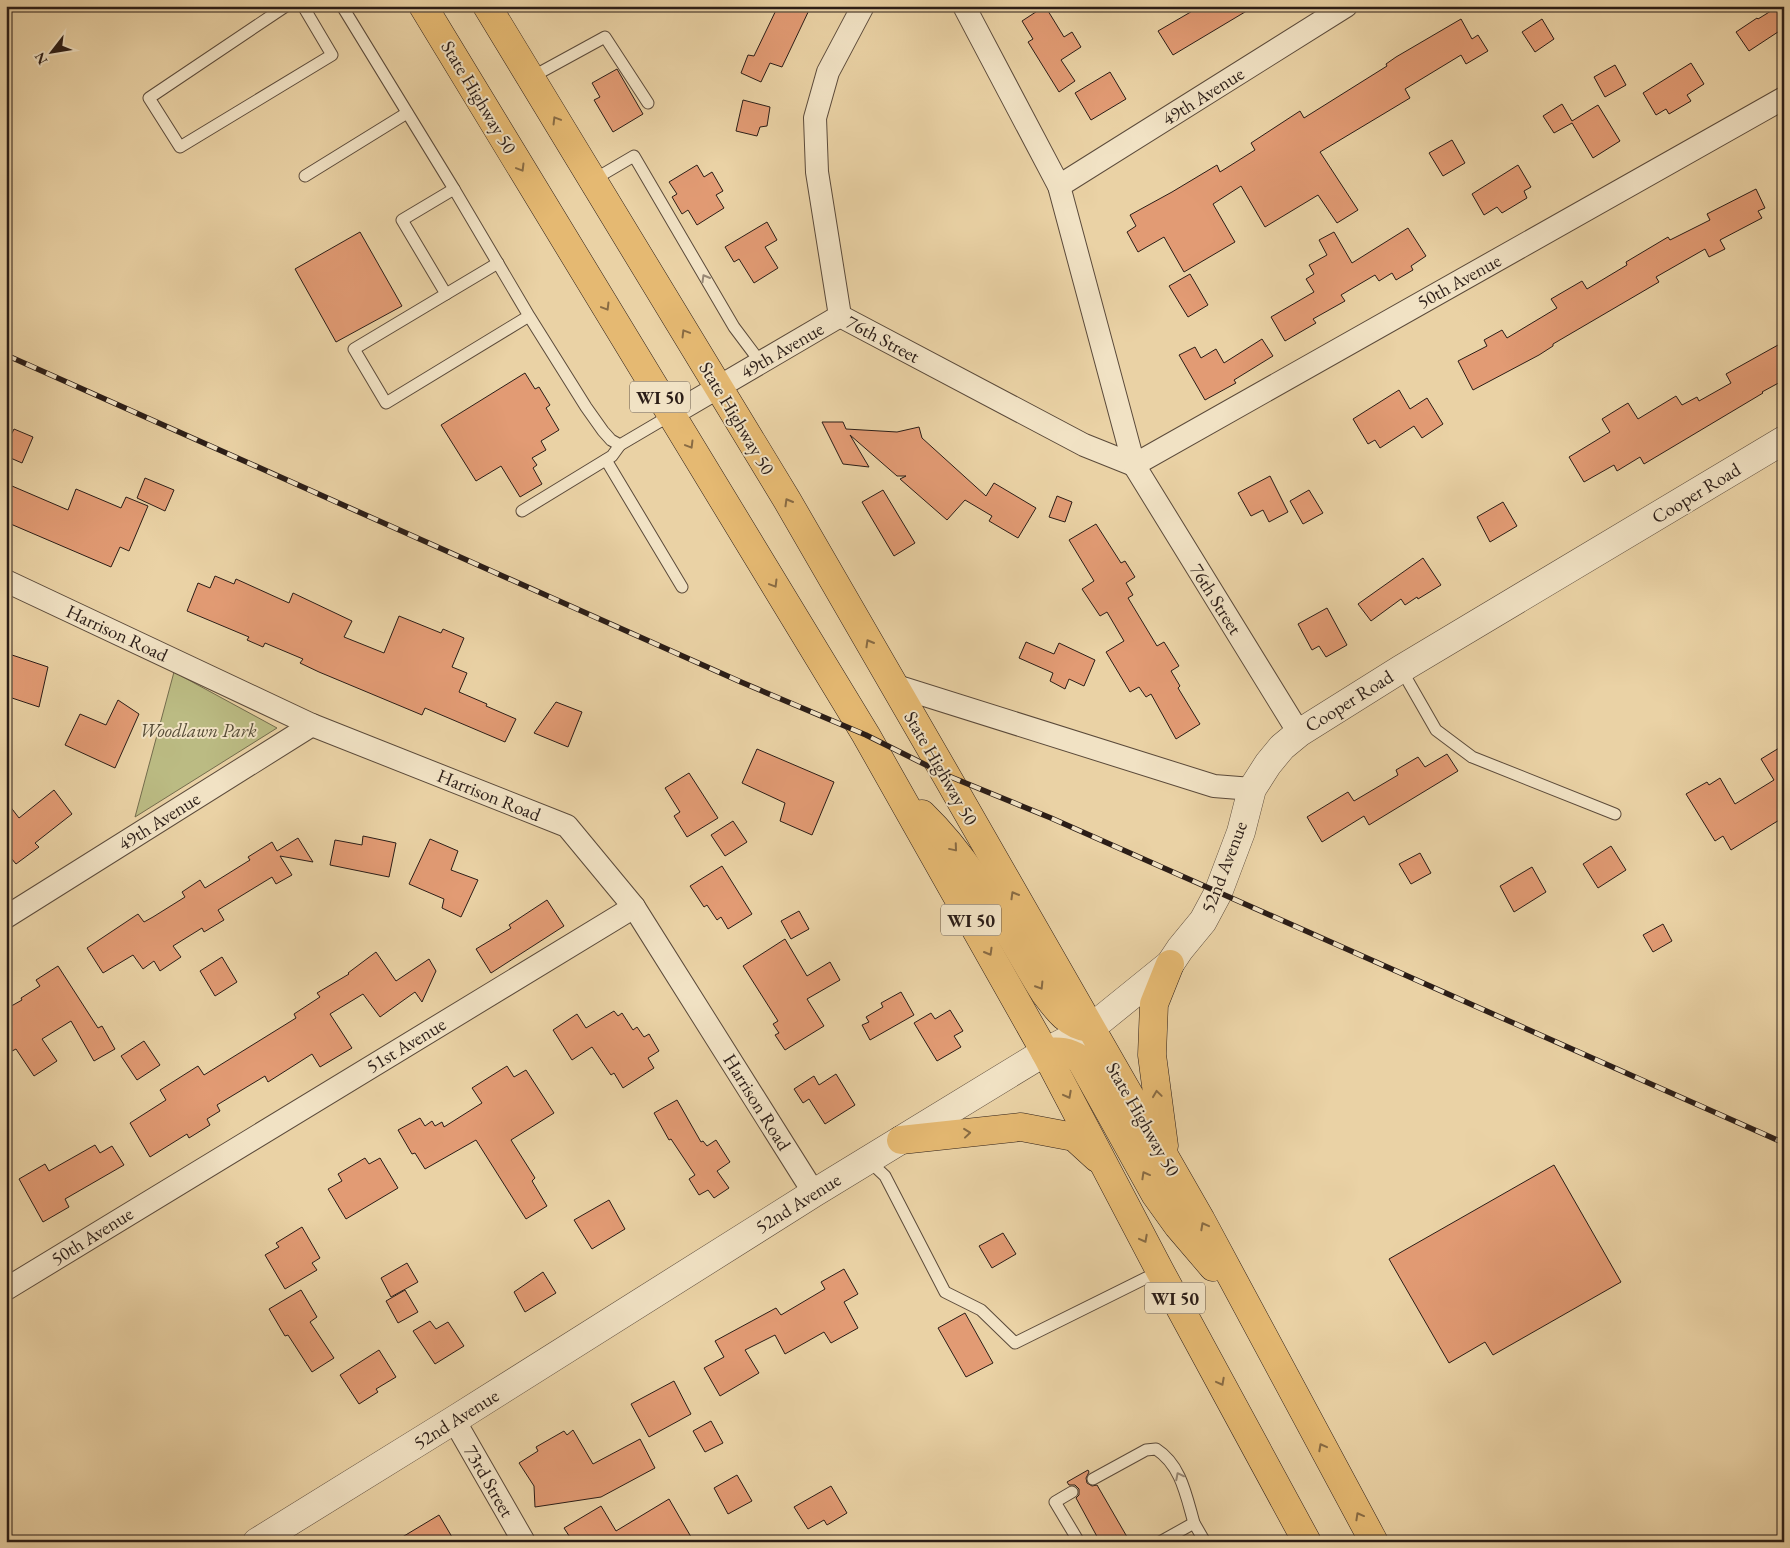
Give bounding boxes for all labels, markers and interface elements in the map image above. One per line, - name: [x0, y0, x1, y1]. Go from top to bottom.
- north arrow: [28, 28, 78, 78]
- street label: State Highway 50: [435, 36, 523, 158]
- text: N: [30, 49, 51, 68]
- street label: 49th Avenue: [1157, 61, 1249, 131]
- one-way arrow: [552, 116, 562, 125]
- one-way arrow: [515, 162, 525, 171]
- street label: 50th Avenue: [1413, 248, 1505, 314]
- one-way arrow: [702, 275, 712, 284]
- one-way arrow: [599, 301, 609, 310]
- street label: 76th Street: [842, 309, 924, 369]
- street label: 49th Avenue: [736, 316, 828, 384]
- one-way arrow: [682, 330, 692, 339]
- street label: State Highway 50: [693, 357, 781, 479]
- road number: WI 50: [630, 382, 690, 412]
- one-way arrow: [684, 440, 693, 449]
- street label: Cooper Road: [1647, 456, 1745, 529]
- one-way arrow: [784, 499, 794, 508]
- street label: 76th Street: [1184, 559, 1248, 639]
- one-way arrow: [768, 579, 778, 588]
- street label: Harrison Road: [62, 599, 172, 668]
- one-way arrow: [865, 639, 875, 648]
- street label: Cooper Road: [1300, 664, 1398, 738]
- street label: State Highway 50: [898, 706, 984, 830]
- park label: Woodlawn Park: [139, 718, 257, 743]
- street label: Harrison Road: [434, 763, 545, 827]
- street label: 49th Avenue: [113, 786, 205, 856]
- street label: 52nd Avenue: [1195, 818, 1253, 916]
- one-way arrow: [948, 843, 957, 852]
- one-way arrow: [1011, 891, 1021, 900]
- road number: WI 50: [941, 904, 1001, 936]
- one-way arrow: [983, 947, 993, 956]
- one-way arrow: [1034, 980, 1044, 989]
- street label: 51st Avenue: [362, 1011, 450, 1079]
- street label: Harrison Road: [717, 1049, 797, 1155]
- street label: State Highway 50: [1100, 1057, 1186, 1181]
- one-way arrow: [1062, 1090, 1072, 1099]
- one-way arrow: [1152, 1090, 1163, 1098]
- one-way arrow: [963, 1128, 971, 1139]
- street label: 52nd Avenue: [751, 1167, 845, 1239]
- one-way arrow: [1141, 1172, 1151, 1181]
- street label: 50th Avenue: [46, 1201, 138, 1271]
- one-way arrow: [1201, 1223, 1211, 1232]
- one-way arrow: [1138, 1234, 1148, 1243]
- road number: WI 50: [1145, 1282, 1205, 1314]
- one-way arrow: [1214, 1377, 1224, 1386]
- street label: 52nd Avenue: [409, 1383, 503, 1455]
- street label: 73rd Street: [458, 1440, 520, 1522]
- one-way arrow: [1318, 1443, 1328, 1452]
- one-way arrow: [1175, 1473, 1185, 1482]
- one-way arrow: [1356, 1512, 1366, 1521]

